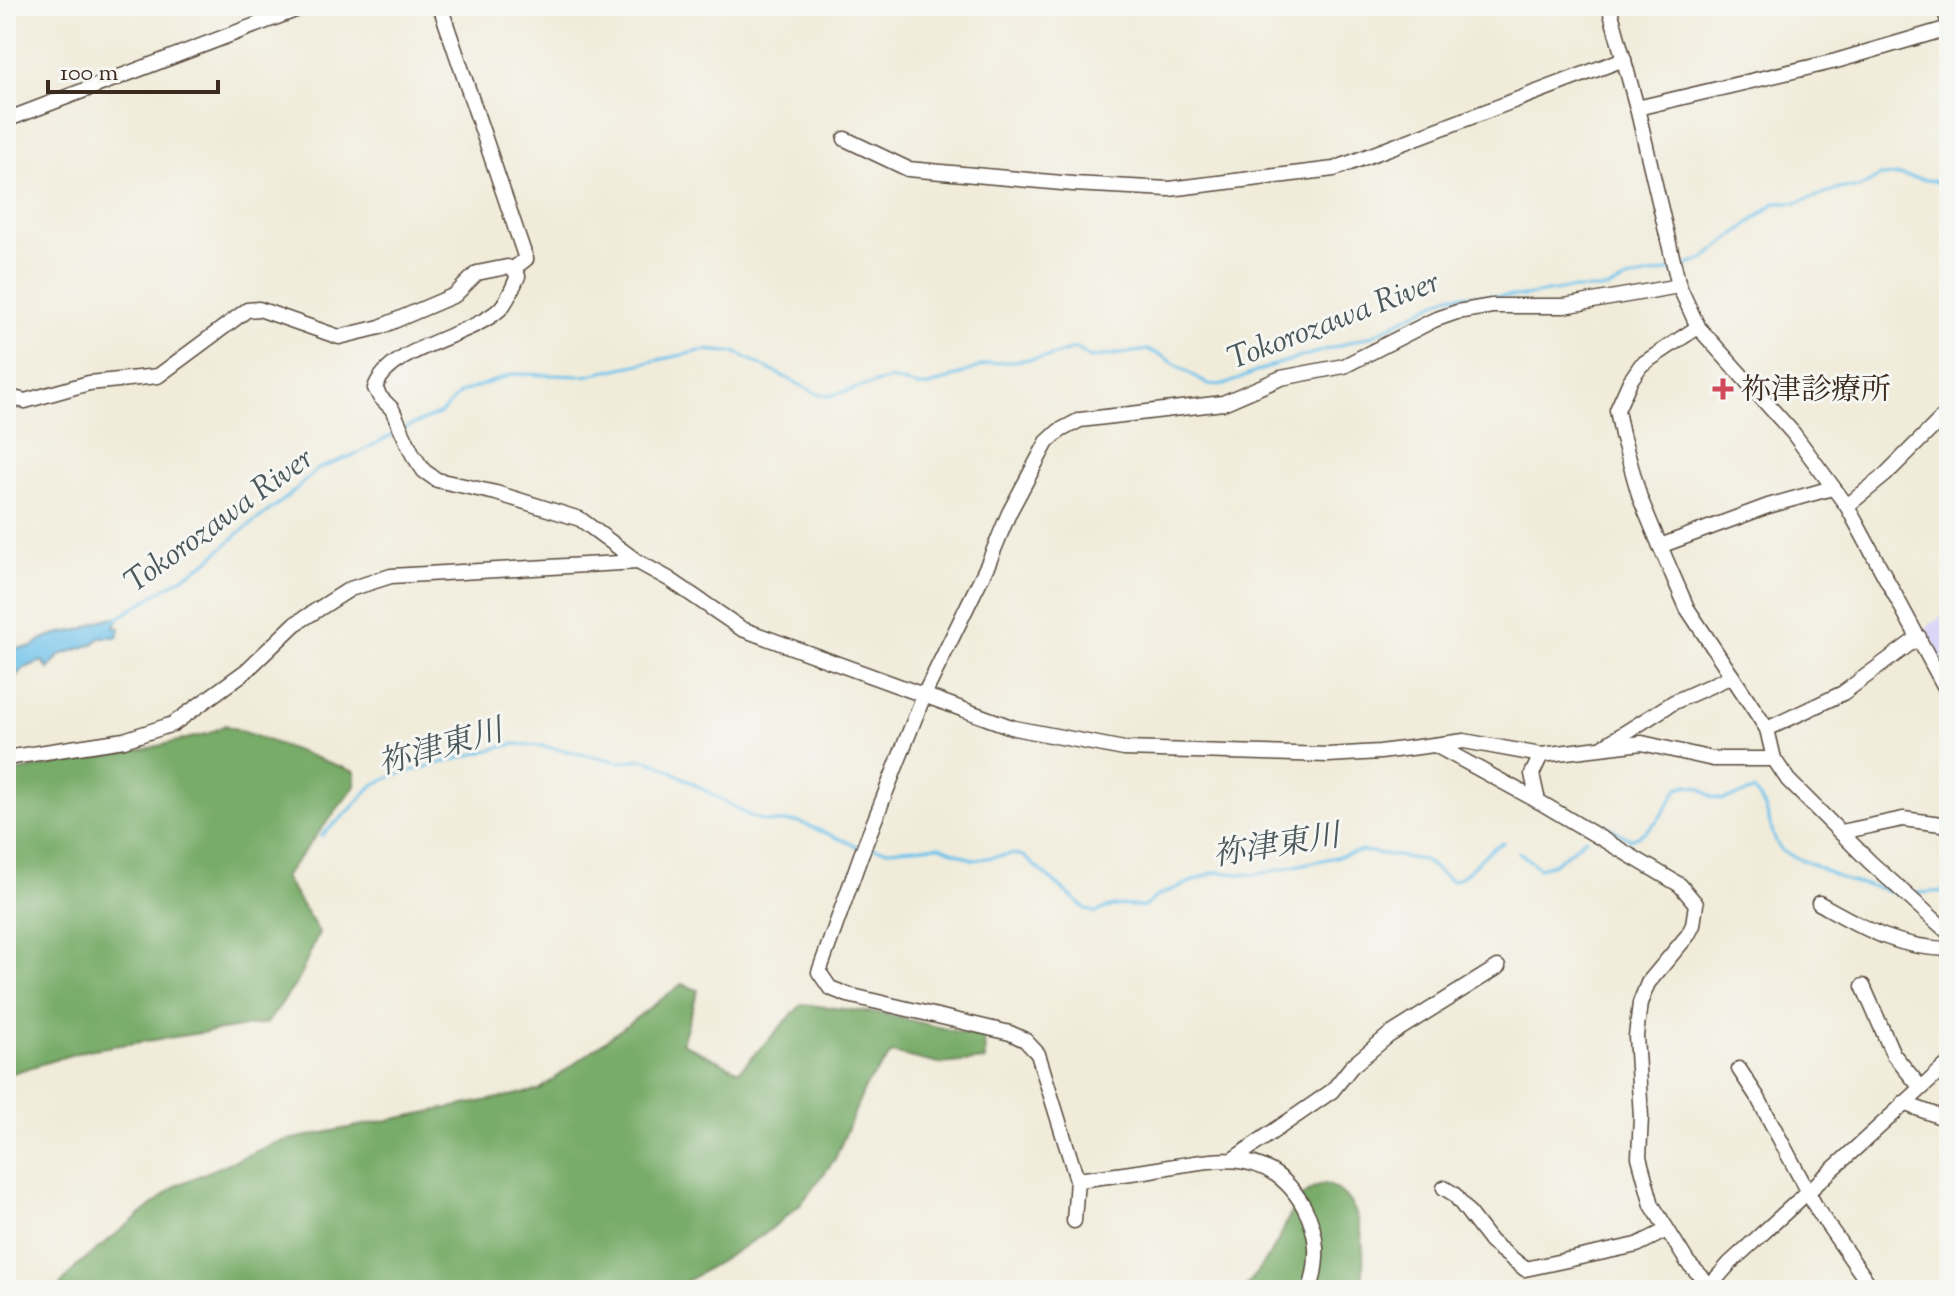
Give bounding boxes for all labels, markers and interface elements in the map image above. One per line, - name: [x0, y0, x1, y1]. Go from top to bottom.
- scale bar: [48, 44, 218, 94]
- text: 100 m: [60, 57, 118, 91]
- water label: Tokorozawa River: [1221, 260, 1447, 383]
- place label: 祢津診療所: [1741, 370, 1891, 413]
- marker: 祢津診療所: [1712, 378, 1734, 400]
- water label: Tokorozawa River: [116, 437, 324, 606]
- water label: 祢津東川: [373, 708, 512, 789]
- water label: 祢津東川: [1210, 814, 1346, 880]

